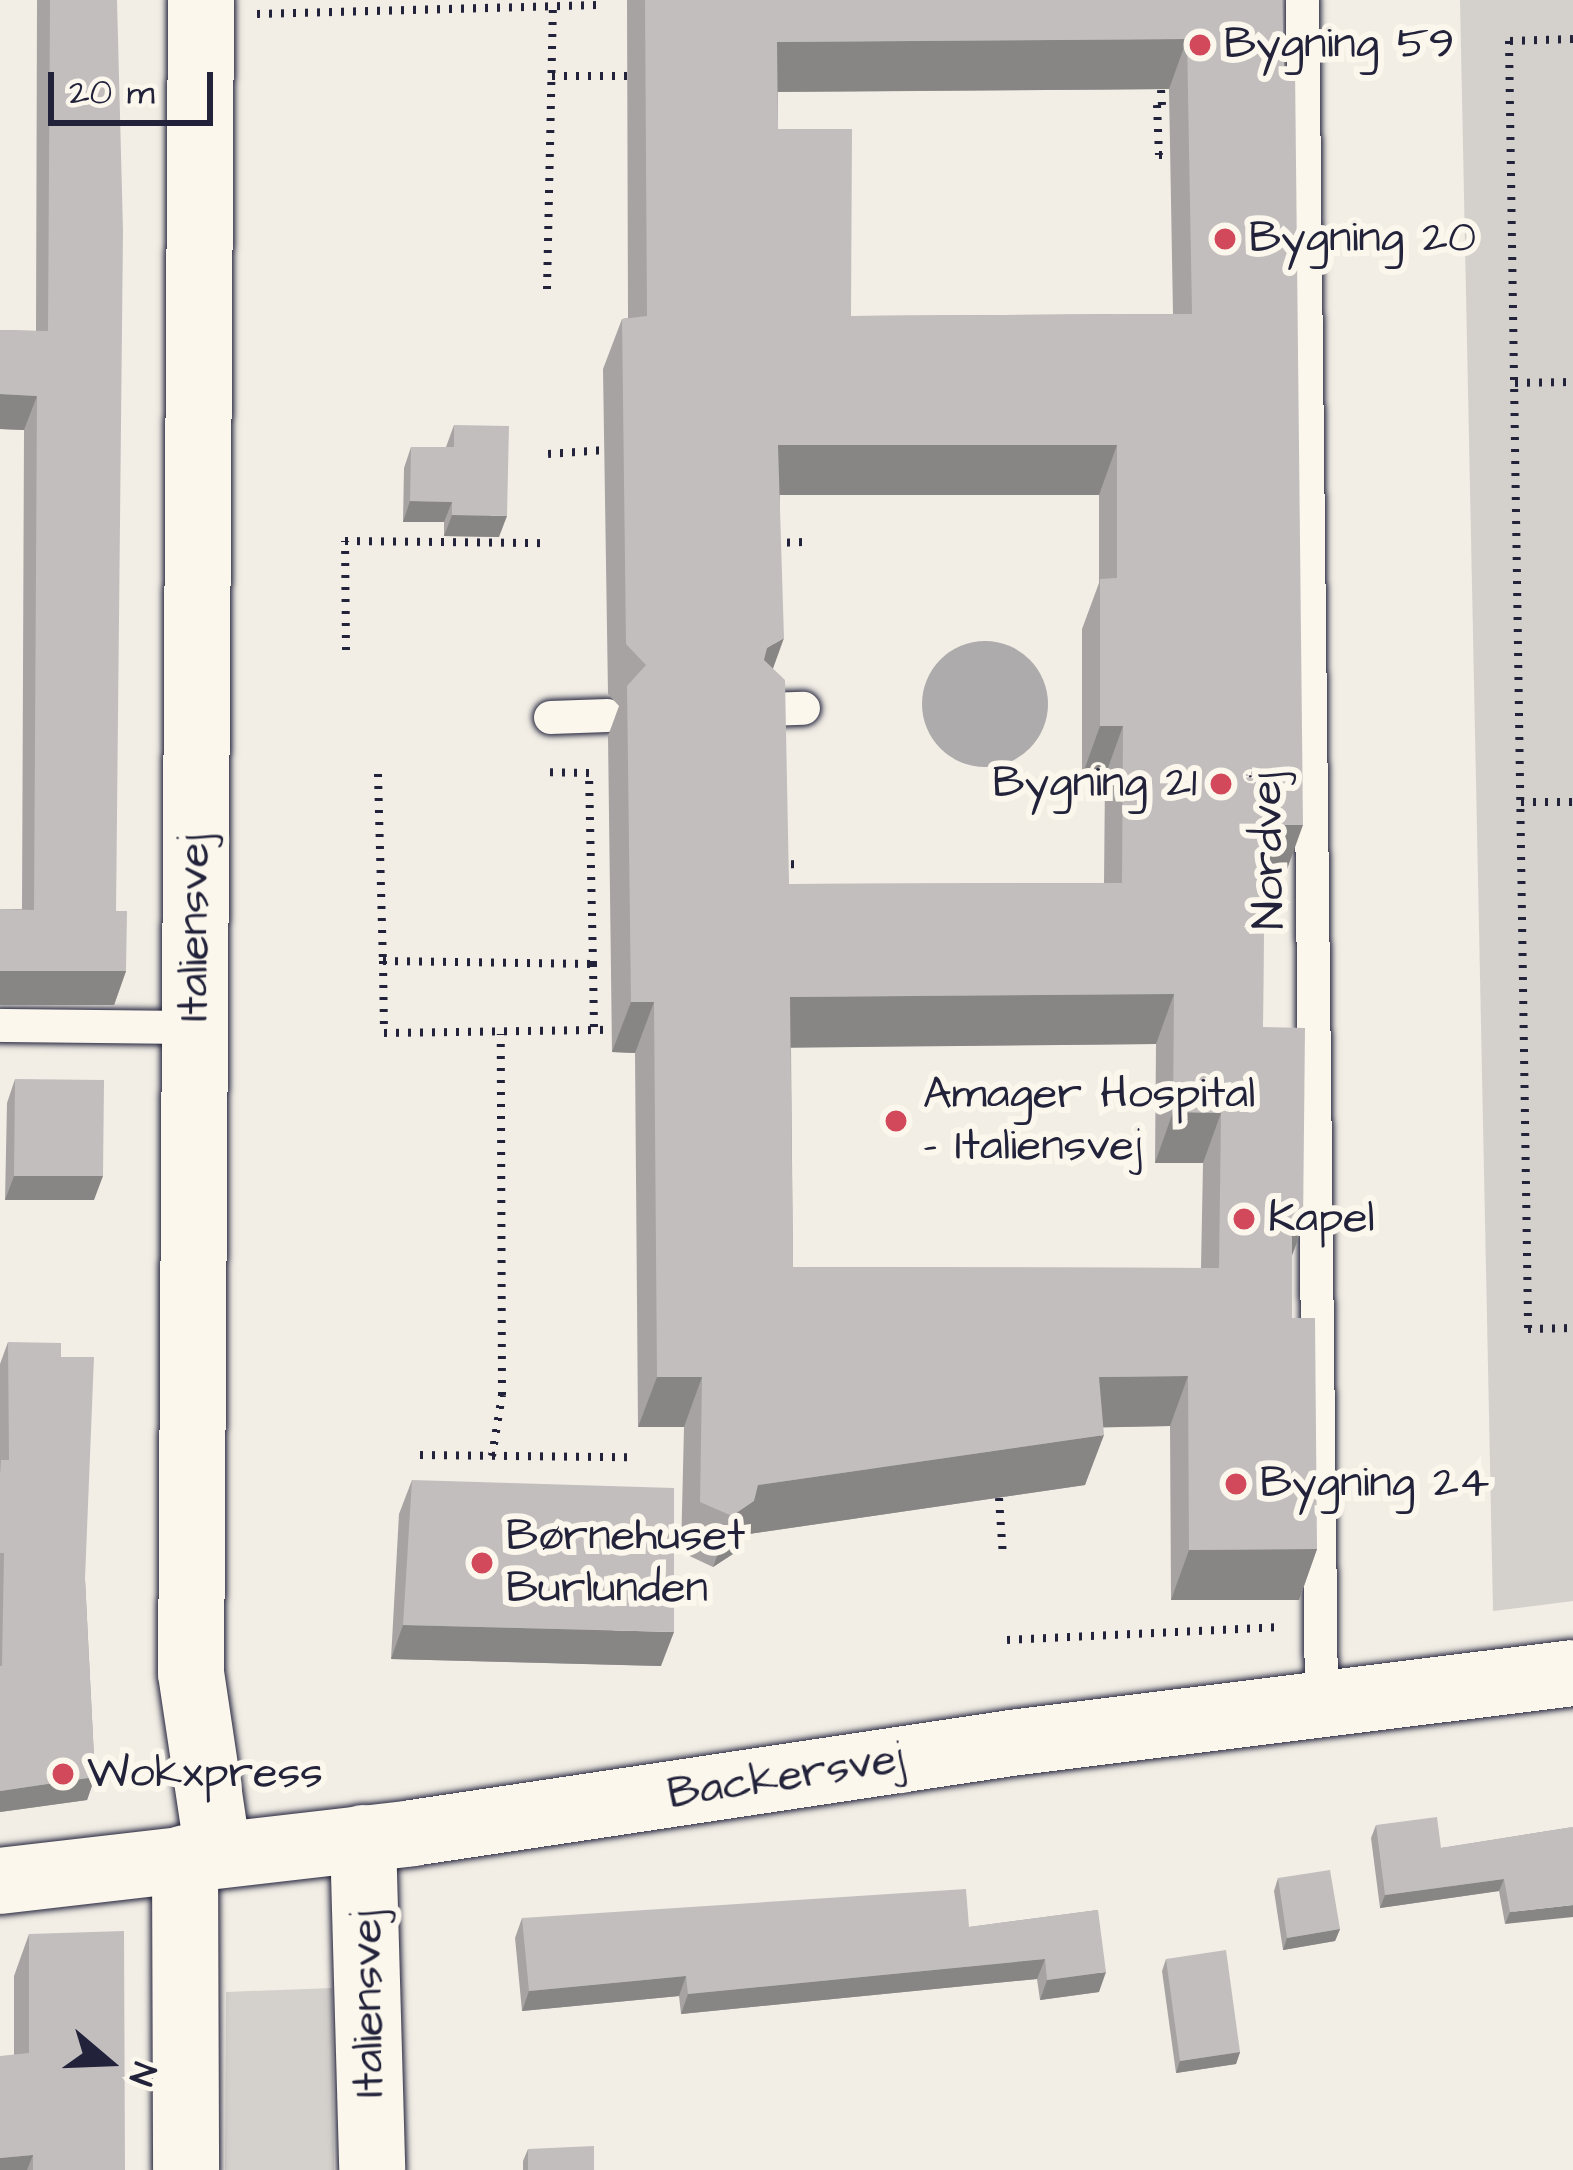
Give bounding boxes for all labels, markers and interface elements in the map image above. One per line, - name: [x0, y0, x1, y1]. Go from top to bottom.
- place label: Bygning 59: [1224, 18, 1454, 72]
- marker: Bygning 59: [1187, 32, 1213, 58]
- scale bar: [54, 48, 219, 122]
- text: 20 m: [69, 67, 155, 118]
- place label: Bygning 20: [1249, 212, 1476, 266]
- marker: Bygning 20: [1212, 226, 1238, 252]
- place label: Bygning 21: [993, 757, 1197, 811]
- marker: Bygning 21: [1208, 771, 1234, 797]
- street label: Nordvej: [1241, 772, 1297, 930]
- street label: Italiensvej: [168, 835, 222, 1021]
- place label: Amager Hospital - Italiensvej: [923, 1068, 1255, 1174]
- marker: Amager Hospital - Italiensvej: [880, 1105, 912, 1137]
- place label: Kapel: [1268, 1192, 1375, 1246]
- marker: Kapel: [1231, 1206, 1257, 1232]
- place label: Bygning 24: [1260, 1457, 1489, 1511]
- marker: Bygning 24: [1223, 1471, 1249, 1497]
- place label: Børnehuset Burlunden: [506, 1510, 745, 1616]
- marker: Børnehuset Burlunden: [469, 1550, 495, 1576]
- street label: Backersvej: [664, 1732, 908, 1822]
- place label: Wokxpress: [87, 1747, 323, 1801]
- marker: Wokxpress: [50, 1761, 76, 1787]
- street label: Italiensvej: [340, 1910, 398, 2098]
- north arrow: [48, 2002, 168, 2122]
- text: N: [117, 2056, 167, 2091]

